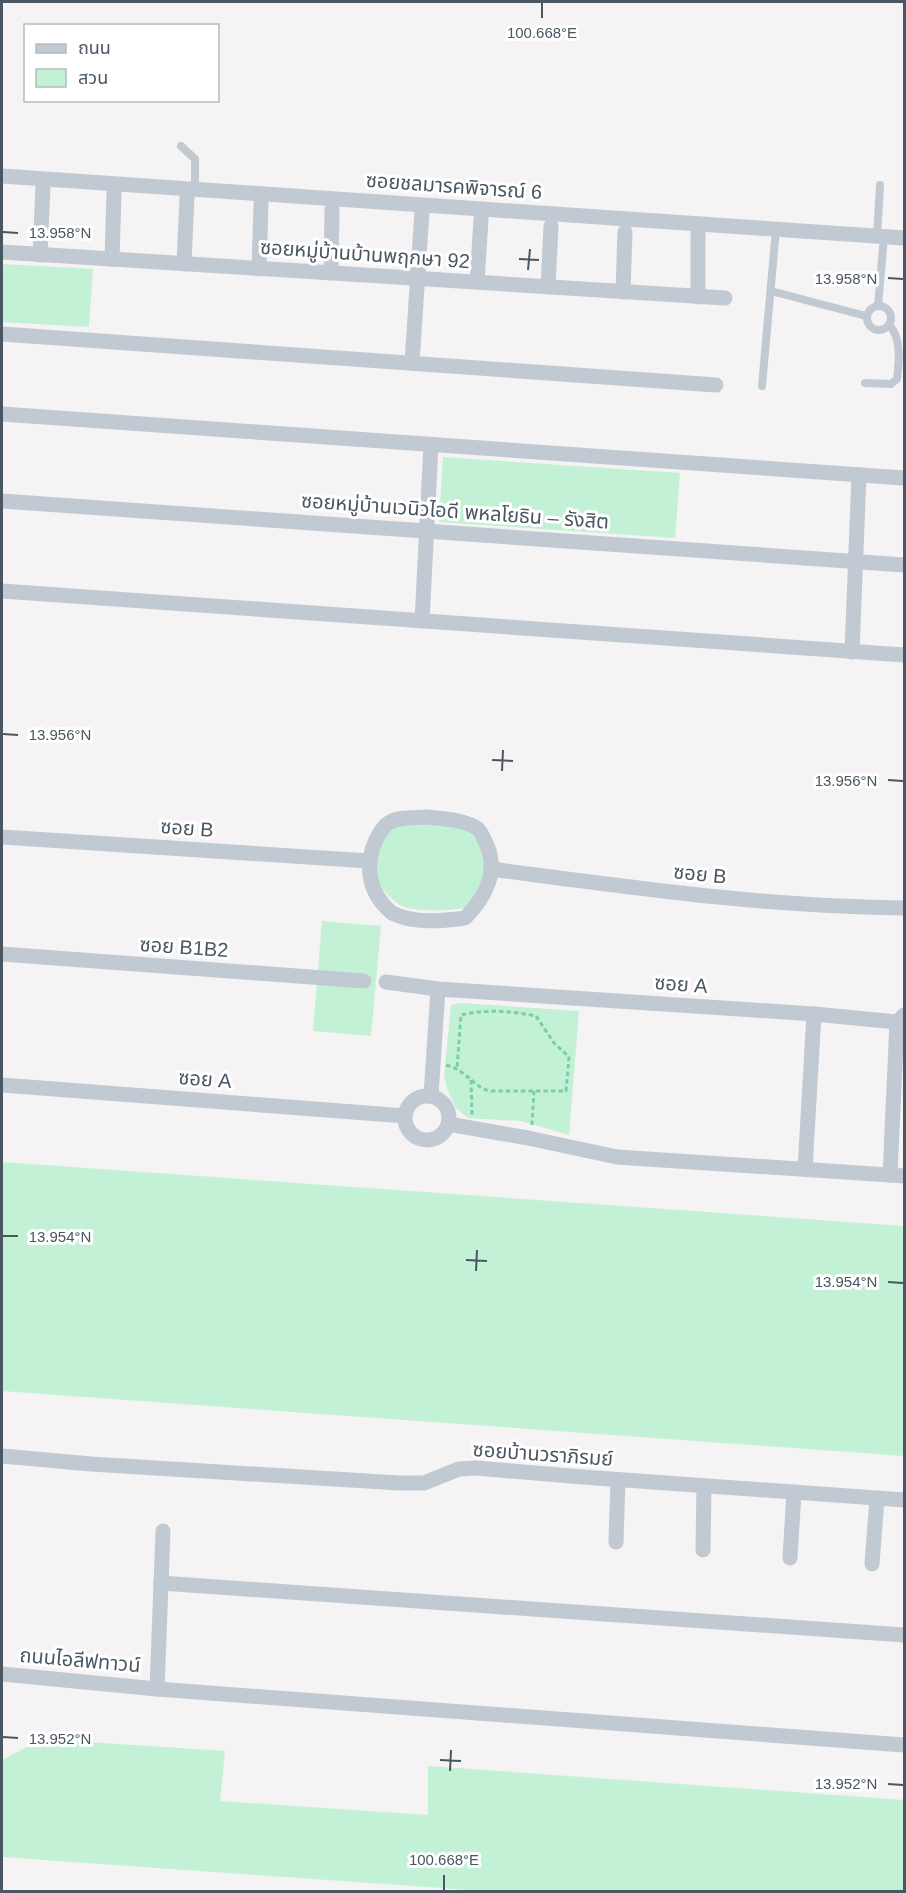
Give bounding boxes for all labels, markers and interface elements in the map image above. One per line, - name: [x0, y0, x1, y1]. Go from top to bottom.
- legend: [24, 24, 219, 102]
- text: 100.668°E: [507, 24, 577, 41]
- text: ถนน: [78, 38, 111, 58]
- text: สวน: [78, 68, 108, 88]
- street label: ซอยชลมารคพิจารณ์ 6: [365, 169, 543, 203]
- text: 13.958°N: [29, 224, 91, 241]
- street label: ซอยหมู่บ้านบ้านพฤกษา 92: [259, 236, 471, 274]
- text: 13.958°N: [815, 270, 877, 287]
- street label: ซอยหมู่บ้านเวนิวไอดี พหลโยธิน – รังสิต: [300, 489, 610, 535]
- text: 13.956°N: [29, 726, 91, 743]
- text: 13.956°N: [815, 772, 877, 789]
- street label: ซอย B: [160, 815, 214, 841]
- street label: ซอย B: [672, 860, 728, 888]
- street label: ซอย B1B2: [139, 933, 229, 961]
- street label: ซอย A: [654, 971, 709, 997]
- street label: ซอย A: [178, 1066, 233, 1092]
- text: 13.954°N: [29, 1228, 91, 1245]
- text: 13.954°N: [815, 1273, 877, 1290]
- street label: ซอยบ้านวราภิรมย์: [472, 1438, 614, 1470]
- street label: ถนนไอลีฟทาวน์: [19, 1644, 141, 1676]
- text: 13.952°N: [29, 1730, 91, 1747]
- text: 13.952°N: [815, 1775, 877, 1792]
- text: 100.668°E: [409, 1851, 479, 1868]

